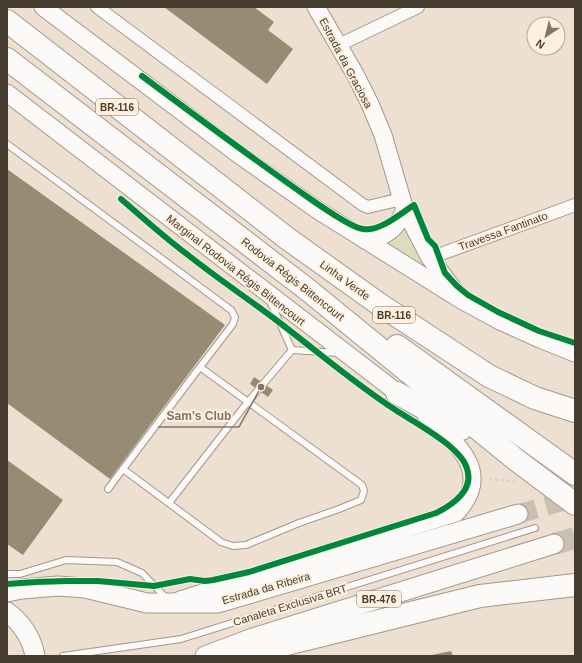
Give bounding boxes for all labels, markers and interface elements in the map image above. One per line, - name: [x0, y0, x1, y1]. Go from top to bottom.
- street label: Estrada da Graciosa: [317, 16, 375, 111]
- north arrow: [526, 16, 566, 56]
- text: N: [534, 37, 547, 51]
- road number: BR-116: [96, 99, 138, 115]
- street label: Travessa Fantinato: [457, 209, 549, 253]
- street label: Marginal Rodovia Régis Bittencourt: [164, 212, 308, 328]
- street label: Rodovia Régis Bittencourt: [239, 235, 347, 323]
- street label: Linha Verde: [318, 258, 372, 302]
- road number: BR-116: [373, 307, 415, 323]
- callout: Sam's Club: [158, 403, 239, 427]
- text: Sam's Club: [167, 409, 231, 423]
- street label: Estrada da Ribeira: [221, 569, 312, 606]
- street label: Canaleta Exclusiva BRT: [232, 582, 349, 628]
- road number: BR-476: [357, 591, 401, 607]

